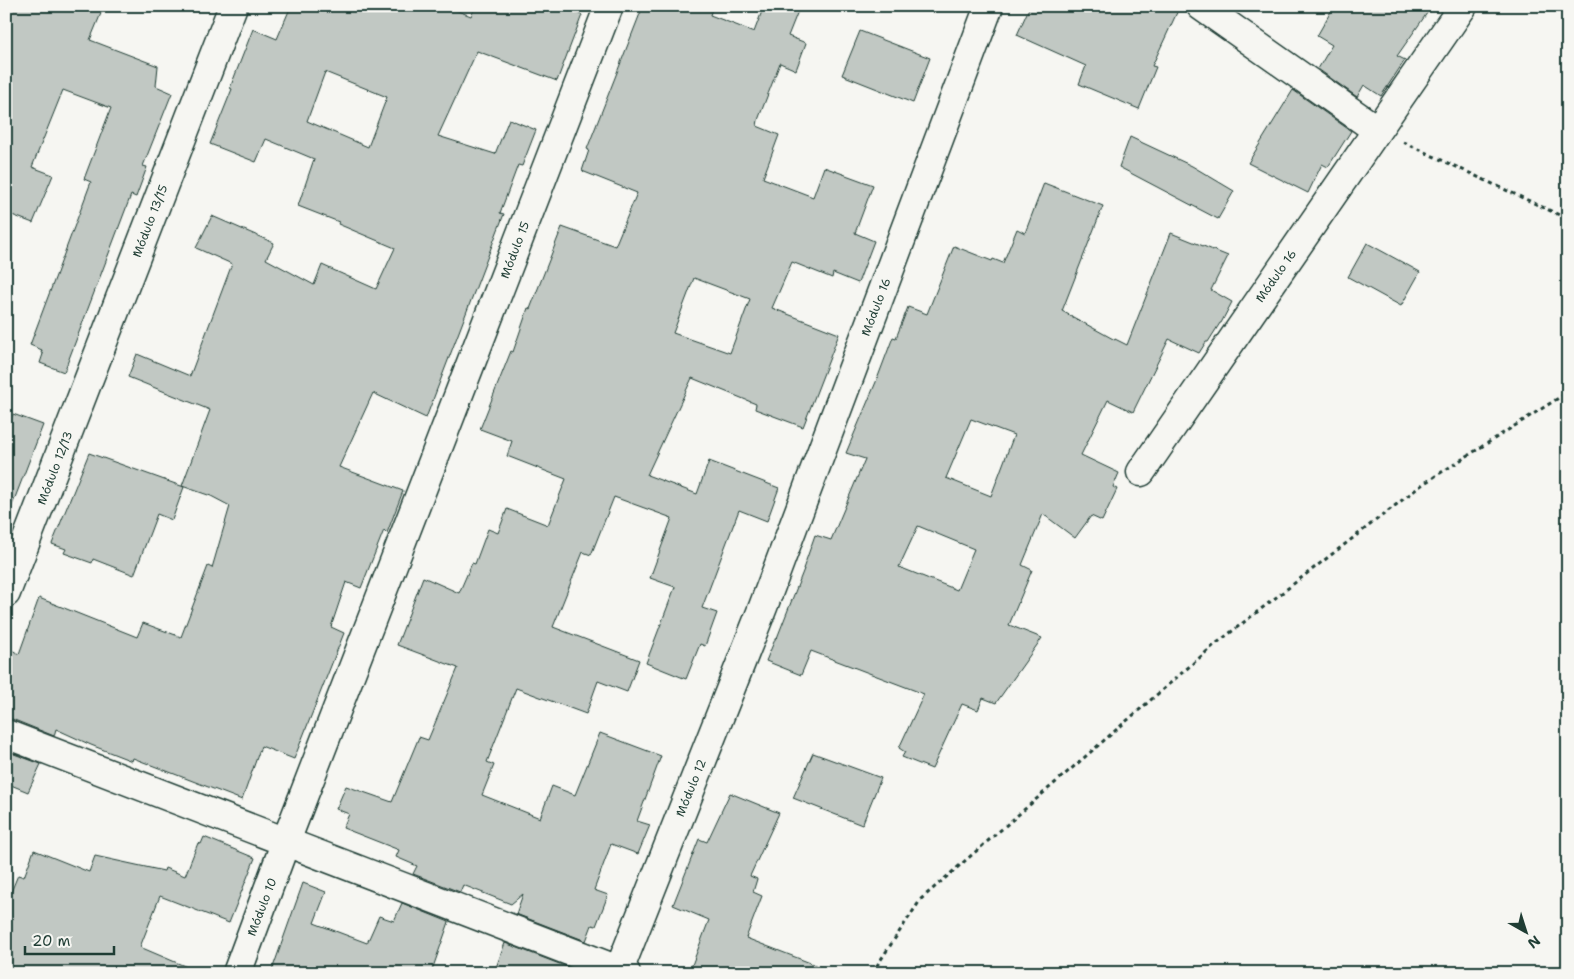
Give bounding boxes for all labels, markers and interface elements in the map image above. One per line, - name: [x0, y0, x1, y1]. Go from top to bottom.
- street label: Módulo 13/15: [129, 182, 171, 260]
- street label: Módulo 15: [497, 219, 533, 281]
- street label: Módulo 16: [1252, 246, 1300, 306]
- street label: Módulo 16: [858, 276, 894, 338]
- street label: Módulo 12/13: [34, 429, 76, 507]
- street label: Módulo 12: [672, 757, 710, 819]
- street label: Módulo 10: [244, 876, 280, 938]
- north arrow: [1502, 906, 1552, 956]
- scale bar: [25, 924, 114, 956]
- text: 20 m: [32, 931, 71, 951]
- text: N: [1524, 932, 1544, 953]

